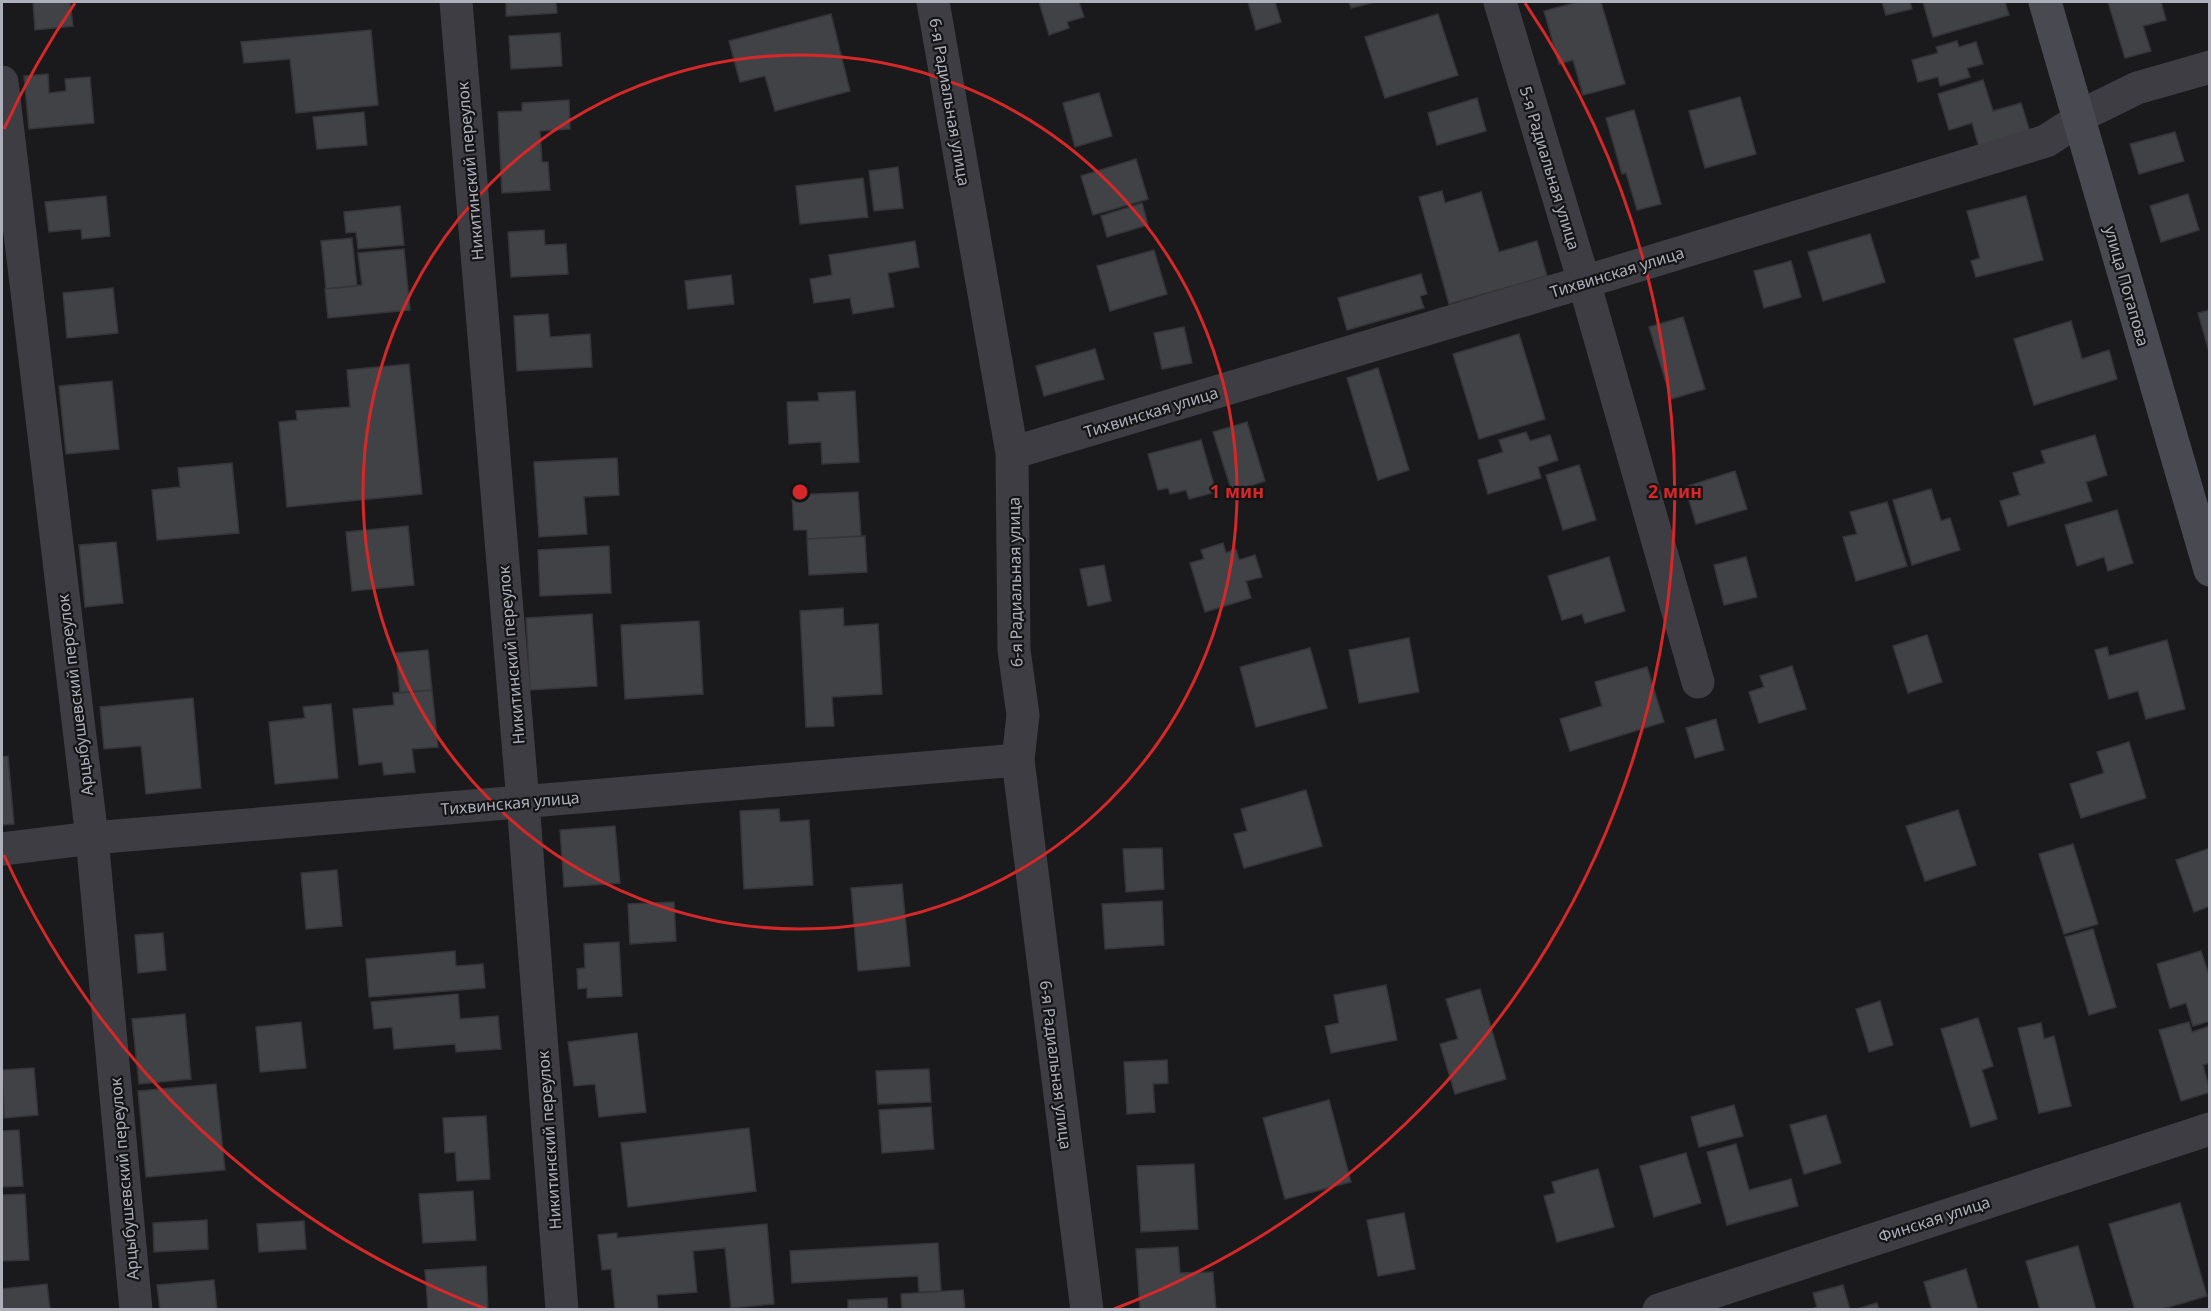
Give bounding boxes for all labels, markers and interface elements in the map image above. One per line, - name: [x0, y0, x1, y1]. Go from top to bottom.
- street label: 6-я Радиальная улица: [924, 16, 976, 188]
- street label: Никитинский переулок: [451, 80, 489, 261]
- street label: 5-я Радиальная улица: [1515, 83, 1585, 253]
- street label: улица Потапова: [2099, 223, 2155, 349]
- street label: Тихвинская улица: [1547, 241, 1687, 303]
- street label: Тихвинская улица: [1081, 381, 1221, 443]
- text: 1 мин: [1210, 479, 1264, 503]
- text: 2 мин: [1648, 479, 1702, 503]
- centre of rings: [790, 482, 810, 502]
- street label: 6-я Радиальная улица: [1003, 497, 1027, 667]
- street label: Никитинский переулок: [492, 564, 530, 745]
- street label: Арцыбушевский переулок: [52, 592, 98, 797]
- street label: Тихвинская улица: [440, 786, 580, 820]
- street label: 6-я Радиальная улица: [1035, 979, 1077, 1151]
- street label: Никитинский переулок: [532, 1049, 566, 1230]
- street label: Арцыбушевский переулок: [104, 1076, 144, 1281]
- street label: Финская улица: [1875, 1191, 1993, 1247]

